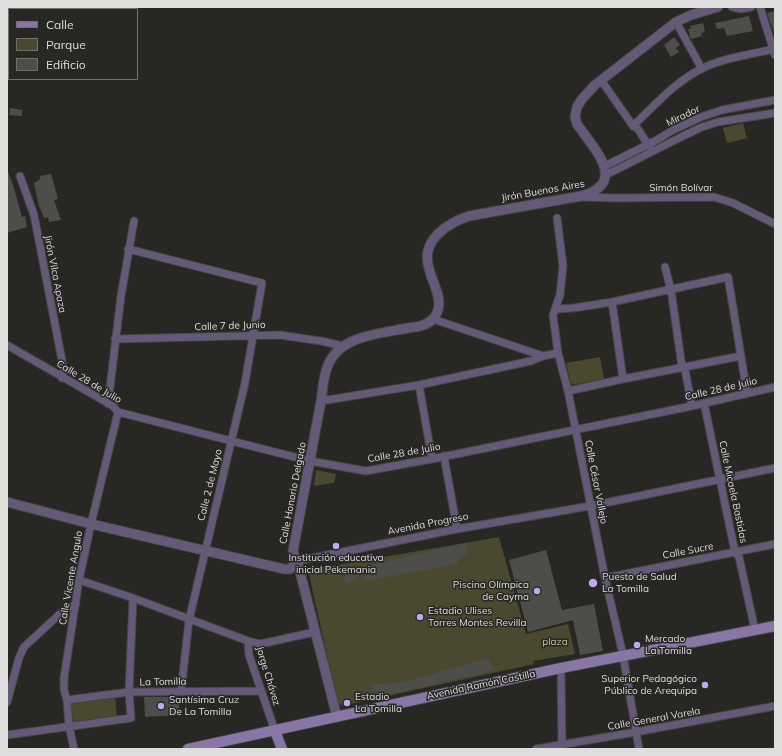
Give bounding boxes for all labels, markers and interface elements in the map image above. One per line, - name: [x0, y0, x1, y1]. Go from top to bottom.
- legend: [8, 8, 138, 80]
- text: Calle: [46, 17, 73, 32]
- text: Parque: [46, 37, 86, 52]
- text: Edificio: [46, 57, 86, 72]
- street label: Mirador: [664, 103, 702, 129]
- street label: Jirón Buenos Aires: [500, 178, 586, 204]
- street label: Simón Bolívar: [649, 182, 713, 194]
- street label: Jirón Vilca Apaza: [42, 234, 68, 314]
- street label: Calle 7 de Junio: [194, 319, 266, 333]
- street label: Calle 28 de Julio: [54, 358, 124, 406]
- street label: Calle 28 de Julio: [684, 375, 758, 403]
- street label: Calle César Vallejo: [582, 439, 610, 525]
- street label: Calle Micaela Bastidas: [716, 440, 750, 544]
- street label: Calle Honorio Delgado: [277, 441, 309, 545]
- street label: Calle 28 de Julio: [367, 441, 441, 465]
- street label: Calle 2 de Mayo: [195, 448, 225, 522]
- street label: Avenida Progreso: [387, 510, 469, 538]
- street label: Calle Vicente Angulo: [57, 530, 85, 626]
- street label: Calle Sucre: [662, 540, 714, 562]
- marker: Institución educativa inicial Pekemania: [331, 541, 341, 551]
- place label: Institución educativa inicial Pekemania: [288, 552, 384, 576]
- place label: Puesto de Salud La Tomilla: [602, 571, 677, 594]
- marker: Puesto de Salud La Tomilla: [587, 577, 599, 589]
- place label: Piscina Olímpica de Cayma: [453, 579, 529, 602]
- marker: Piscina Olímpica de Cayma: [532, 586, 542, 596]
- place label: Estadio Ulises Torres Montes Revilla: [428, 605, 526, 628]
- marker: Estadio Ulises Torres Montes Revilla: [415, 612, 425, 622]
- place label: Mercado La Tomilla: [645, 633, 692, 656]
- park label: plaza: [542, 636, 568, 648]
- marker: Mercado La Tomilla: [632, 640, 642, 650]
- street label: Jorge Chávez: [253, 645, 283, 707]
- street label: Avenida Ramón Castilla: [426, 668, 536, 702]
- place label: Superior Pedagógico Público de Arequipa: [601, 673, 697, 696]
- street label: La Tomilla: [139, 676, 187, 688]
- marker: Superior Pedagógico Público de Arequipa: [700, 680, 710, 690]
- place label: Estadio La Tomilla: [355, 691, 402, 714]
- place label: Santísima Cruz De La Tomilla: [169, 694, 239, 718]
- marker: Estadio La Tomilla: [342, 698, 352, 708]
- marker: Santísima Cruz De La Tomilla: [156, 701, 166, 711]
- street label: Calle General Varela: [607, 705, 701, 733]

